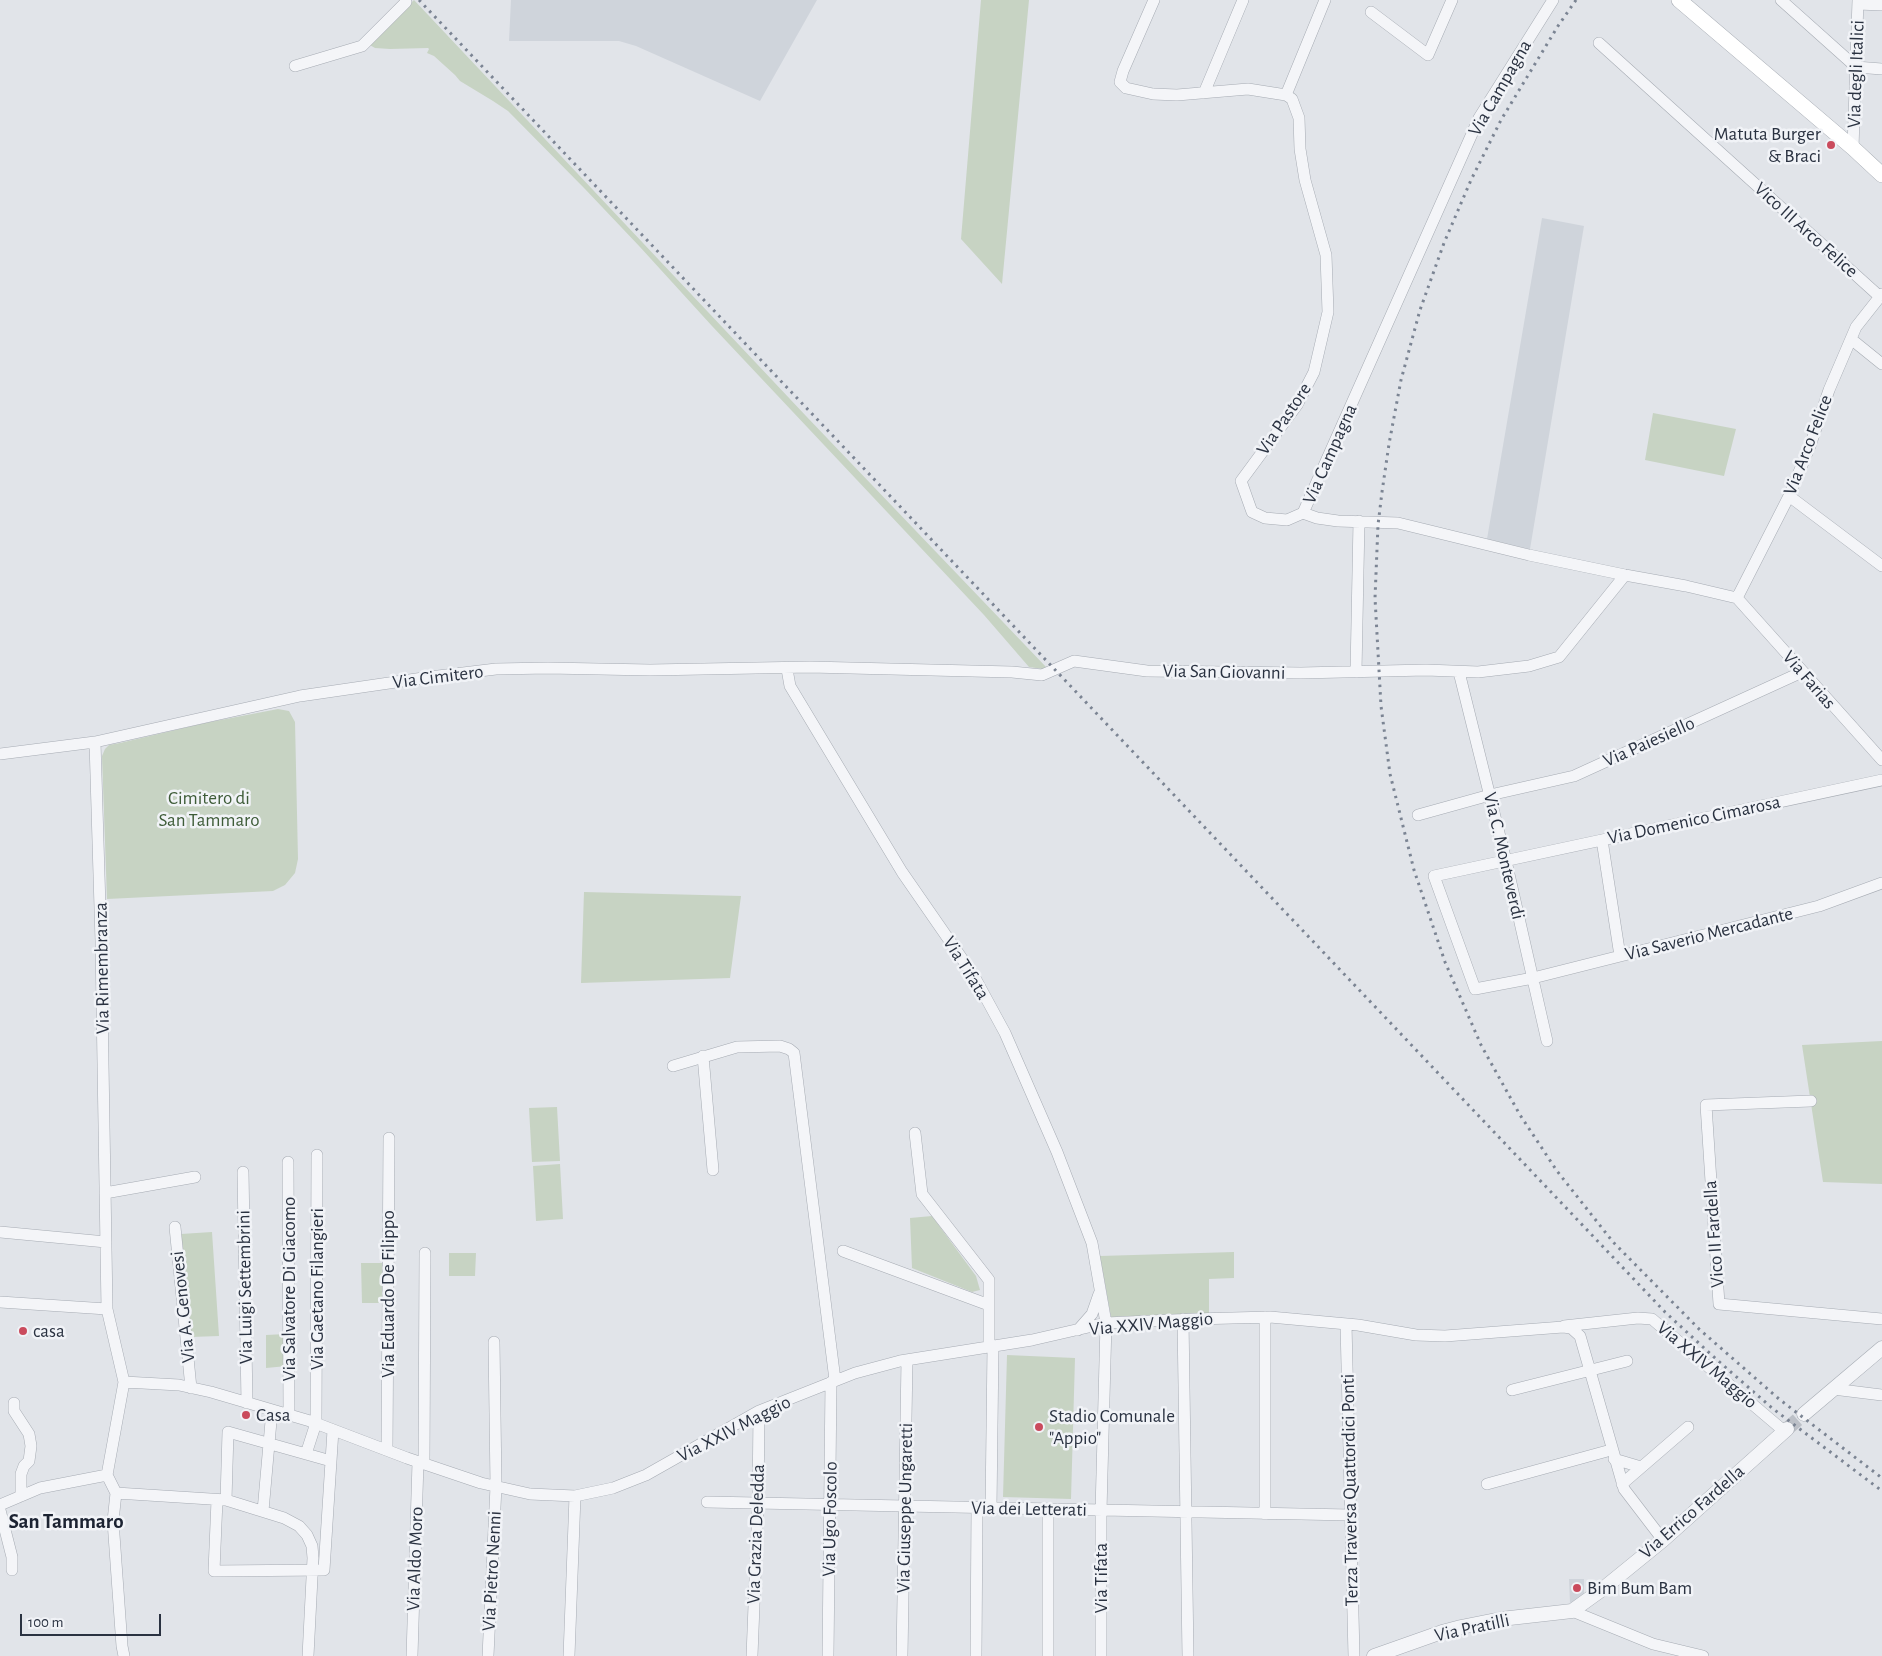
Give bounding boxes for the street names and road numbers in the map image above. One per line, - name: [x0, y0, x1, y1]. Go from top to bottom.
- street label: Via degli Italici: [1843, 20, 1869, 128]
- street label: Via Campagna: [1463, 36, 1537, 140]
- street label: Vico III Arco Felice: [1749, 177, 1863, 283]
- street label: Via Pastore: [1252, 379, 1316, 459]
- street label: Via Arco Felice: [1778, 392, 1838, 498]
- street label: Via Campagna: [1298, 400, 1362, 508]
- street label: Via Farias: [1777, 646, 1841, 714]
- street label: Via Cimitero: [391, 660, 485, 694]
- street label: Via San Giovanni: [1162, 660, 1286, 684]
- street label: Via Paiesiello: [1600, 712, 1698, 772]
- street label: Via C. Monteverdi: [1478, 790, 1530, 922]
- street label: Via Domenico Cimarosa: [1605, 791, 1783, 849]
- street label: Via Rimembranza: [89, 902, 115, 1034]
- street label: Via Saverio Mercadante: [1623, 902, 1795, 966]
- street label: Via Tifata: [938, 932, 994, 1004]
- street label: Vico II Fardella: [1699, 1180, 1729, 1288]
- street label: Via Salvatore Di Giacomo: [278, 1197, 300, 1381]
- street label: Via Gaetano Filangieri: [306, 1208, 328, 1370]
- street label: Via Luigi Settembrini: [232, 1210, 258, 1364]
- street label: Via Eduardo De Filippo: [377, 1210, 399, 1378]
- street label: Via A. Genovesi: [166, 1250, 200, 1364]
- street label: Via XXIV Maggio: [1088, 1307, 1214, 1341]
- street label: Via XXIV Maggio: [1652, 1316, 1762, 1414]
- street label: Terza Traversa Quattordici Ponti: [1337, 1373, 1363, 1607]
- street label: Via XXIV Maggio: [673, 1391, 795, 1467]
- street label: Via Giuseppe Ungaretti: [892, 1423, 918, 1593]
- street label: Via Errico Fardella: [1635, 1460, 1749, 1564]
- street label: Via Ugo Foscolo: [818, 1461, 842, 1577]
- street label: Via Grazia Deledda: [742, 1464, 770, 1604]
- street label: Via dei Letterati: [971, 1497, 1087, 1521]
- street label: Via Aldo Moro: [402, 1506, 428, 1612]
- street label: Via Pietro Nenni: [477, 1510, 507, 1632]
- street label: Via Tifata: [1090, 1543, 1112, 1613]
- street label: Via Pratilli: [1432, 1609, 1512, 1647]

